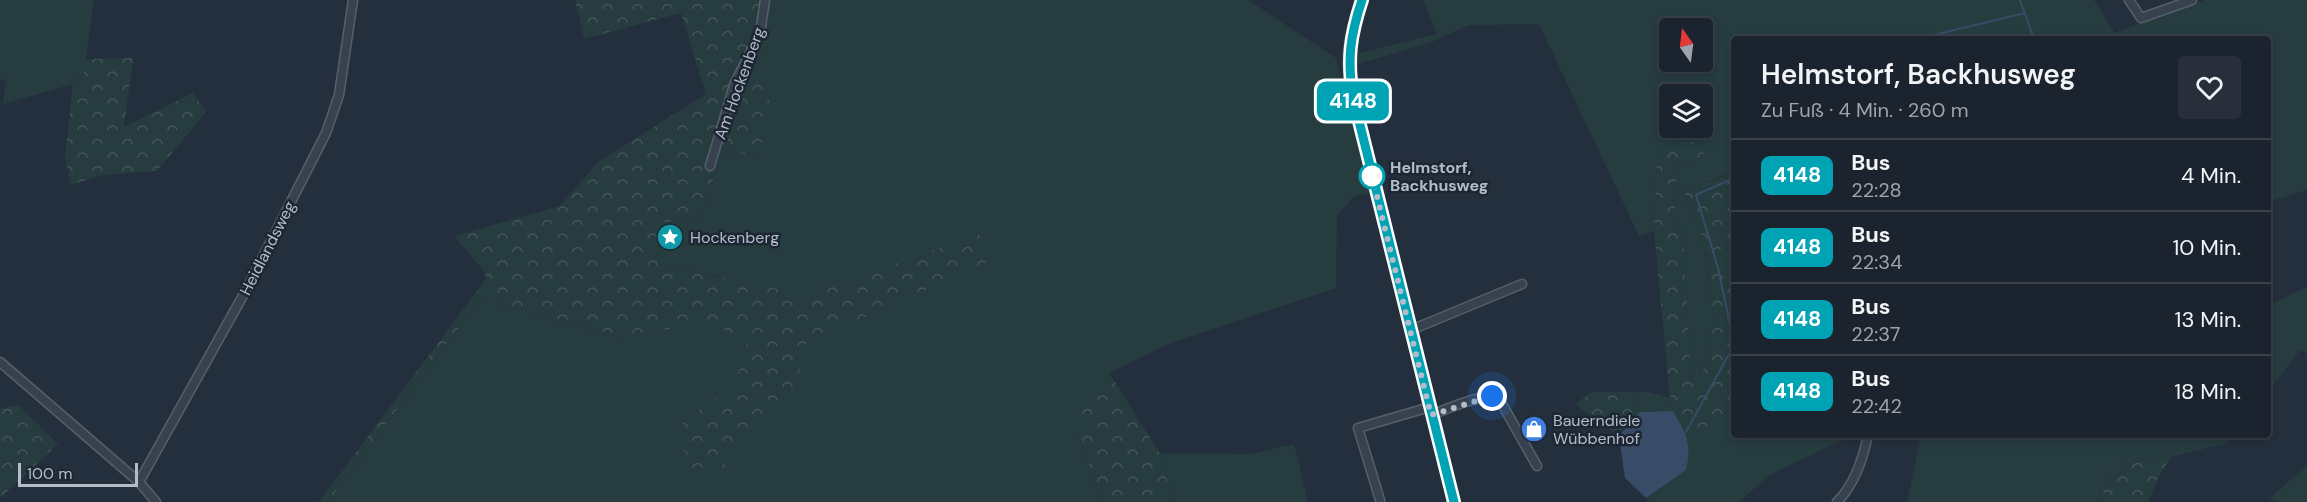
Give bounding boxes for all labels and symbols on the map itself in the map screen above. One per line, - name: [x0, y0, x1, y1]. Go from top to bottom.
- north arrow: [1659, 18, 1713, 72]
- street label: Am Hockenberg: [709, 24, 770, 142]
- line badge: 4148: [1311, 82, 1395, 120]
- place label: Helmstorf, Backhusweg: [1390, 157, 1488, 196]
- marker: Helmstorf, Backhusweg: [1359, 163, 1385, 189]
- street label: Heidlandsweg: [235, 198, 300, 299]
- place icon: Hockenberg: [655, 222, 685, 252]
- place label: Hockenberg: [690, 227, 779, 248]
- your location: [1477, 381, 1507, 411]
- place label: Bauerndiele Wübbenhof: [1553, 410, 1640, 449]
- shop icon: Bauerndiele Wübbenhof: [1519, 414, 1549, 444]
- scale bar: [18, 460, 138, 488]

